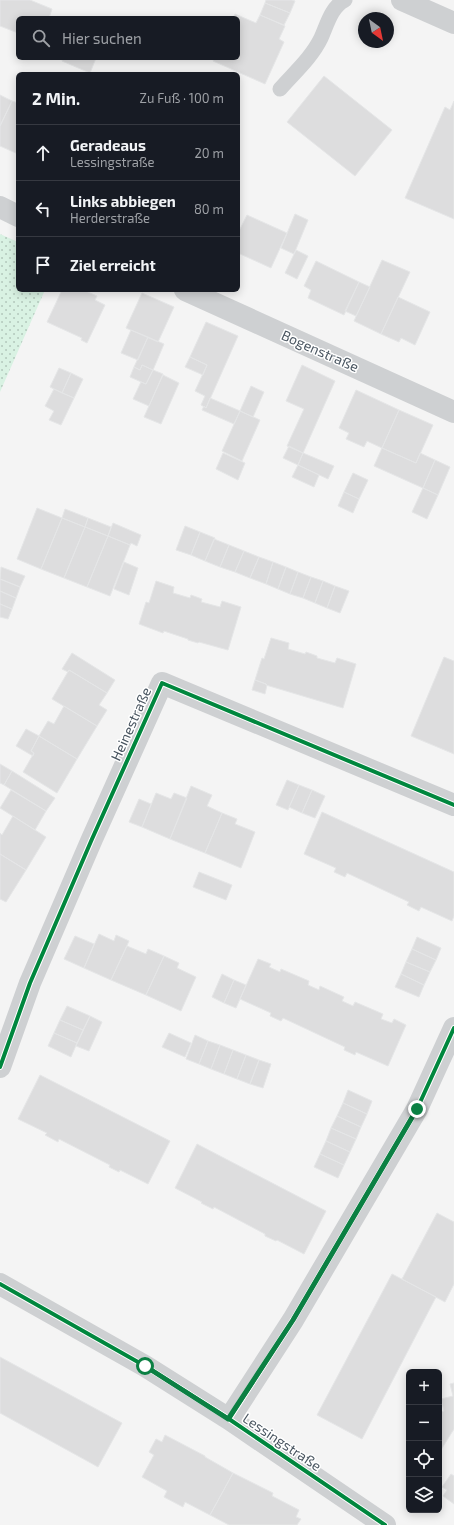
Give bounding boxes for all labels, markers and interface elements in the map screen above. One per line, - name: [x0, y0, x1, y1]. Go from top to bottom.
- north arrow: [358, 12, 394, 48]
- search box: [16, 16, 240, 60]
- icon: search: [30, 27, 52, 49]
- text: Hier suchen: [62, 29, 142, 47]
- text: 2 Min.: [32, 88, 80, 108]
- text: Zu Fuß · 100 m: [140, 90, 224, 106]
- text: Geradeaus: [70, 136, 146, 154]
- icon: ahead: [32, 142, 54, 164]
- text: 20 m: [195, 145, 224, 161]
- text: Lessingstraße: [70, 154, 155, 170]
- text: Links abbiegen: [70, 192, 176, 210]
- icon: left: [32, 198, 54, 220]
- text: 80 m: [194, 201, 224, 217]
- text: Herderstraße: [70, 210, 150, 226]
- icon: arrive: [32, 254, 54, 276]
- text: Ziel erreicht: [70, 256, 156, 274]
- street label: Bogenstraße: [279, 326, 361, 375]
- street label: Heinestraße: [107, 684, 154, 763]
- route end: [408, 1100, 426, 1118]
- route start: [136, 1357, 154, 1375]
- map controls: [406, 1369, 442, 1513]
- button: +: [406, 1369, 442, 1405]
- button: −: [406, 1405, 442, 1441]
- street label: Lessingstraße: [240, 1409, 325, 1474]
- button: locate: [406, 1441, 442, 1477]
- button: layers: [406, 1477, 442, 1513]

